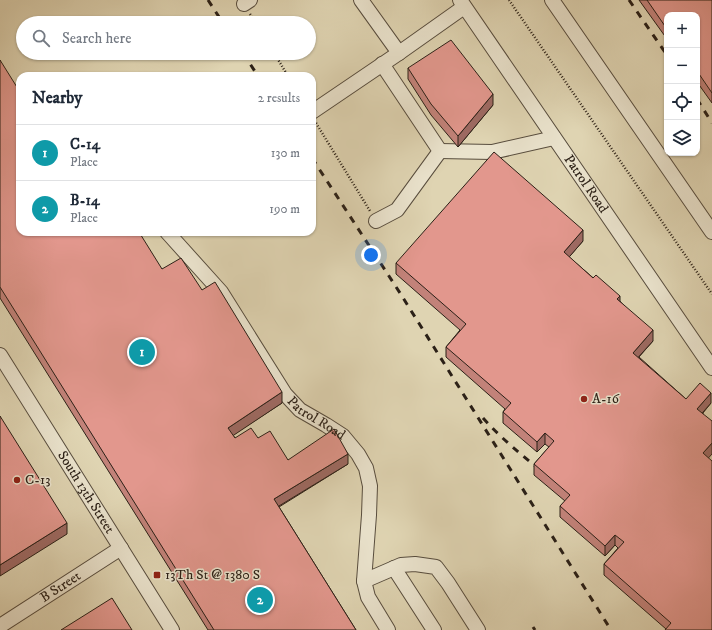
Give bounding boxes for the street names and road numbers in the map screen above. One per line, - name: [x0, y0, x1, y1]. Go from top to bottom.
- street label: Patrol Road: [560, 151, 612, 217]
- street label: Patrol Road: [283, 393, 349, 444]
- street label: South 13th Street: [53, 448, 119, 537]
- street label: B Street: [37, 567, 85, 607]

